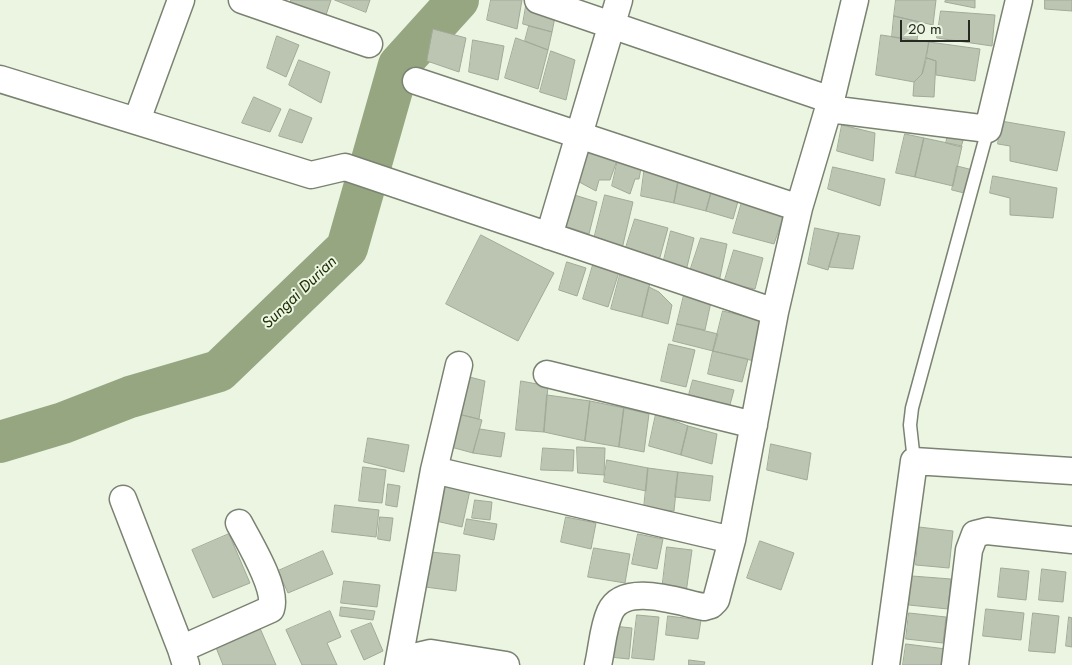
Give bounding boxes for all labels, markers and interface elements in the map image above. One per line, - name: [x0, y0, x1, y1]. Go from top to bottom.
- scale bar: [902, 10, 972, 42]
- text: 20 m: [908, 18, 942, 40]
- water label: Sungai Durian: [259, 253, 341, 333]

